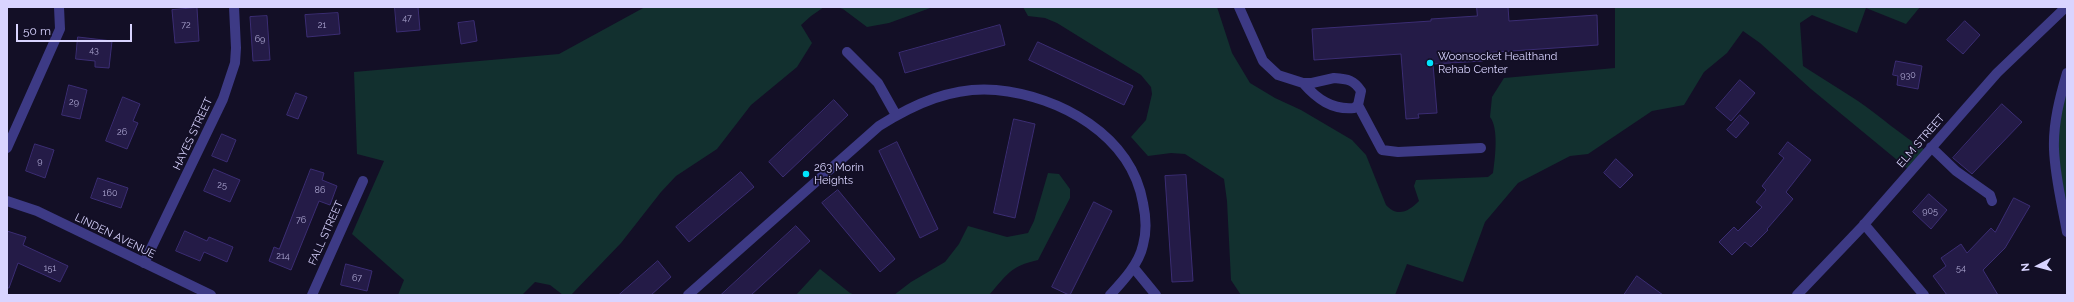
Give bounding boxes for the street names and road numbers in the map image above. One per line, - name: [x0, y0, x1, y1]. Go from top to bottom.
- street label: HAYES STREET: [170, 96, 216, 172]
- street label: ELM STREET: [1894, 112, 1948, 170]
- street label: FALL STREET: [306, 199, 346, 267]
- street label: LINDEN AVENUE: [73, 211, 157, 261]

